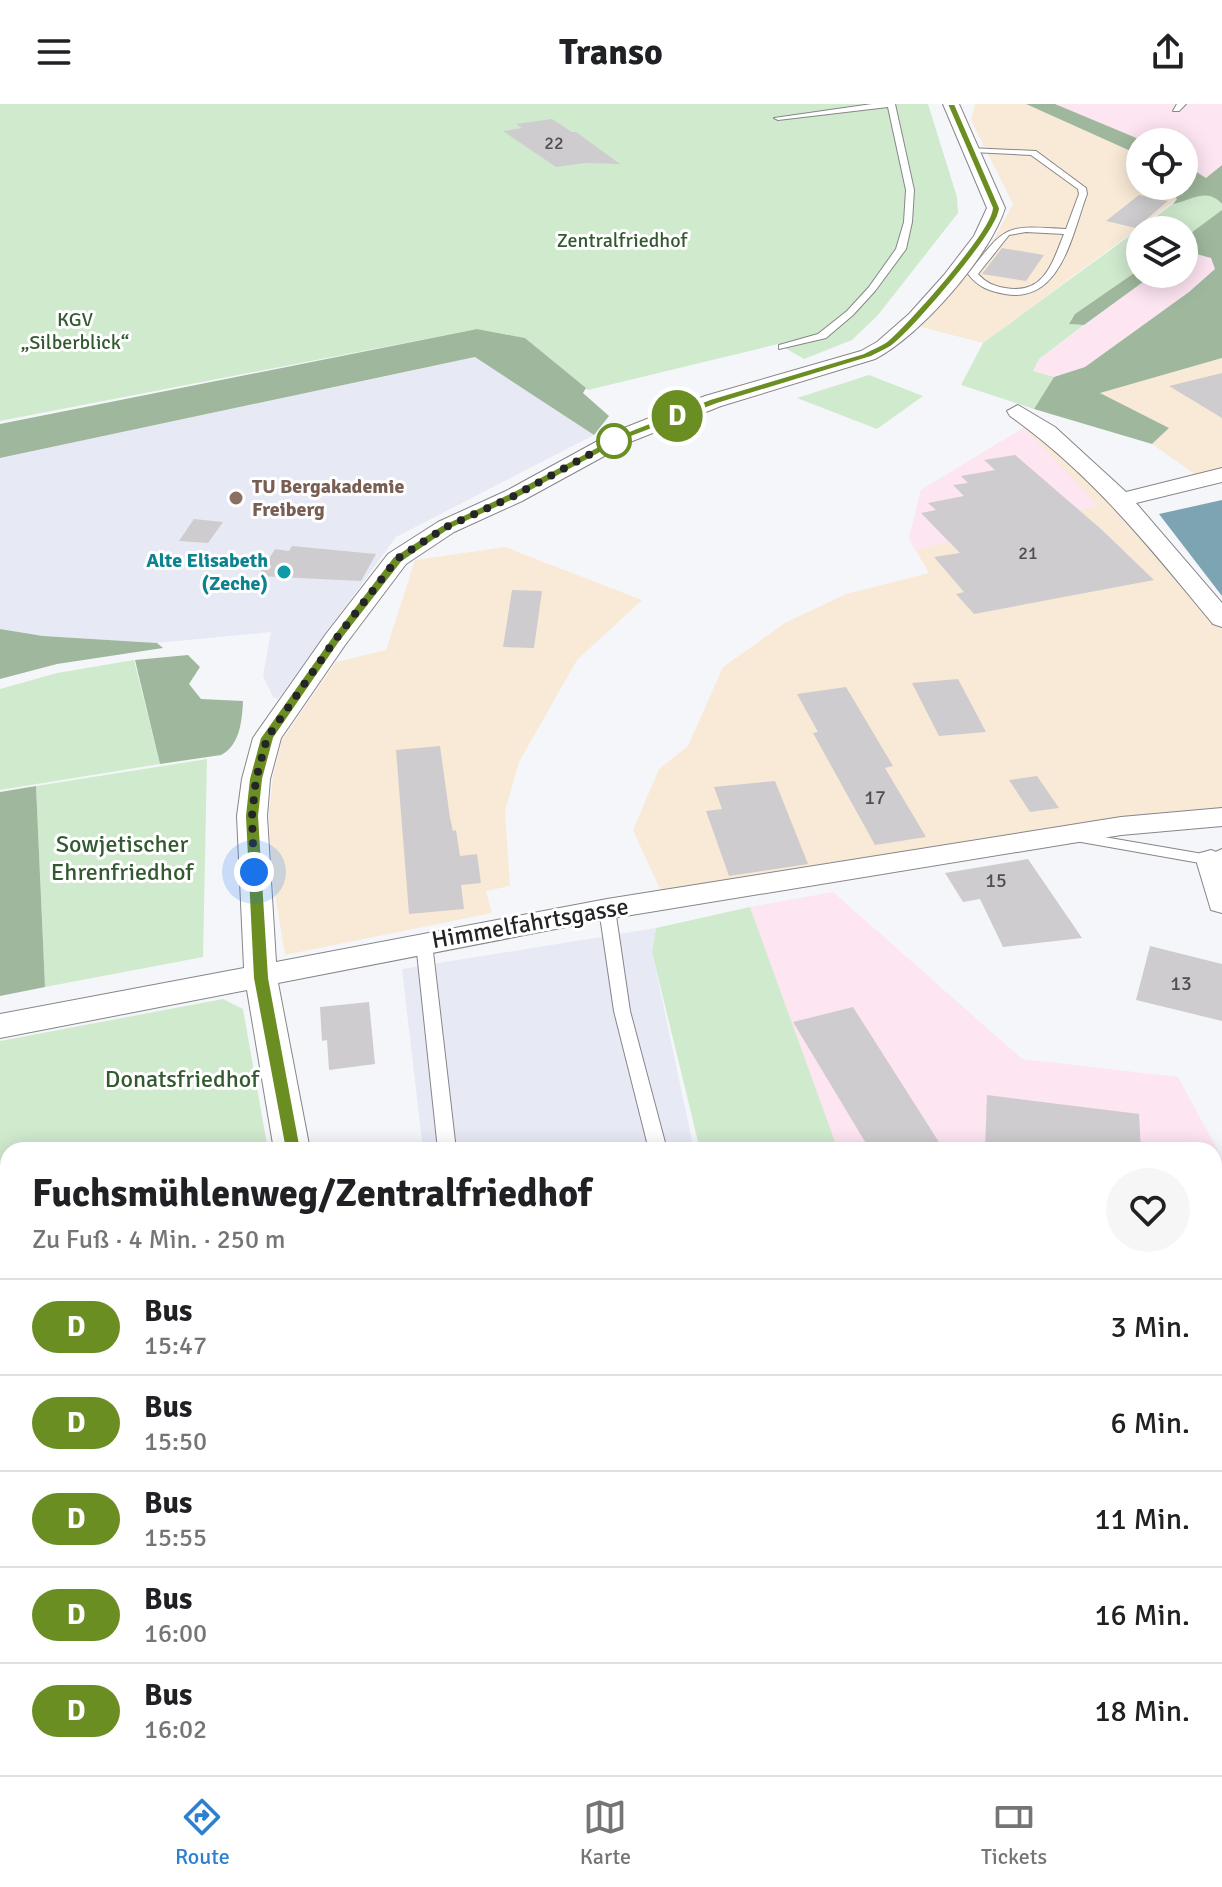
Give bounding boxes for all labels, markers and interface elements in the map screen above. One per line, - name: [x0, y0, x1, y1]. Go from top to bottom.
- icon: menu: [32, 30, 76, 74]
- text: Transo: [559, 30, 663, 75]
- icon: share: [1146, 30, 1190, 74]
- map controls: [1126, 128, 1198, 288]
- button: locate: [1126, 128, 1198, 200]
- house number: 22: [544, 132, 564, 154]
- button: layers: [1126, 216, 1198, 288]
- park label: Zentralfriedhof: [557, 228, 688, 253]
- park label: KGV „Silberblick“: [21, 307, 129, 355]
- line badge: D: [651, 390, 703, 442]
- text: D: [668, 399, 686, 433]
- unlabelled marker: [597, 424, 631, 458]
- place label: TU Bergakademie Freiberg: [252, 474, 404, 522]
- marker: TU Bergakademie Freiberg: [227, 489, 245, 507]
- house number: 21: [1018, 542, 1038, 564]
- place label: Alte Elisabeth (Zeche): [146, 548, 268, 596]
- marker: Alte Elisabeth (Zeche): [275, 563, 293, 581]
- house number: 17: [864, 785, 886, 810]
- park label: Sowjetischer Ehrenfriedhof: [51, 829, 194, 887]
- your location: [234, 852, 274, 892]
- house number: 15: [985, 868, 1007, 893]
- street label: Himmelfahrtsgasse: [429, 891, 631, 955]
- house number: 13: [1170, 971, 1192, 996]
- park label: Donatsfriedhof: [105, 1064, 260, 1094]
- button: heart: [1106, 1168, 1190, 1252]
- text: Fuchsmühlenweg/Zentralfriedhof: [32, 1170, 592, 1217]
- text: Zu Fuß · 4 Min. · 250 m: [32, 1224, 285, 1256]
- text: Bus: [144, 1293, 192, 1330]
- text: 3 Min.: [1111, 1309, 1190, 1346]
- text: D: [67, 1310, 85, 1344]
- text: 15:47: [144, 1330, 207, 1362]
- text: Bus: [144, 1389, 192, 1426]
- text: 6 Min.: [1111, 1405, 1190, 1442]
- text: D: [67, 1406, 85, 1440]
- text: 15:50: [144, 1426, 207, 1458]
- text: Bus: [144, 1485, 192, 1522]
- text: 11 Min.: [1094, 1501, 1190, 1538]
- text: D: [67, 1502, 85, 1536]
- text: 15:55: [144, 1522, 207, 1554]
- text: Bus: [144, 1581, 192, 1618]
- text: 16 Min.: [1094, 1597, 1190, 1634]
- text: D: [67, 1598, 85, 1632]
- text: 16:00: [144, 1618, 207, 1650]
- text: Bus: [144, 1677, 192, 1714]
- text: 18 Min.: [1094, 1693, 1190, 1730]
- text: D: [67, 1694, 85, 1728]
- text: 16:02: [144, 1714, 207, 1746]
- tab: Route: [175, 1795, 230, 1870]
- tab: Karte: [580, 1795, 631, 1870]
- tab: Tickets: [981, 1795, 1047, 1870]

